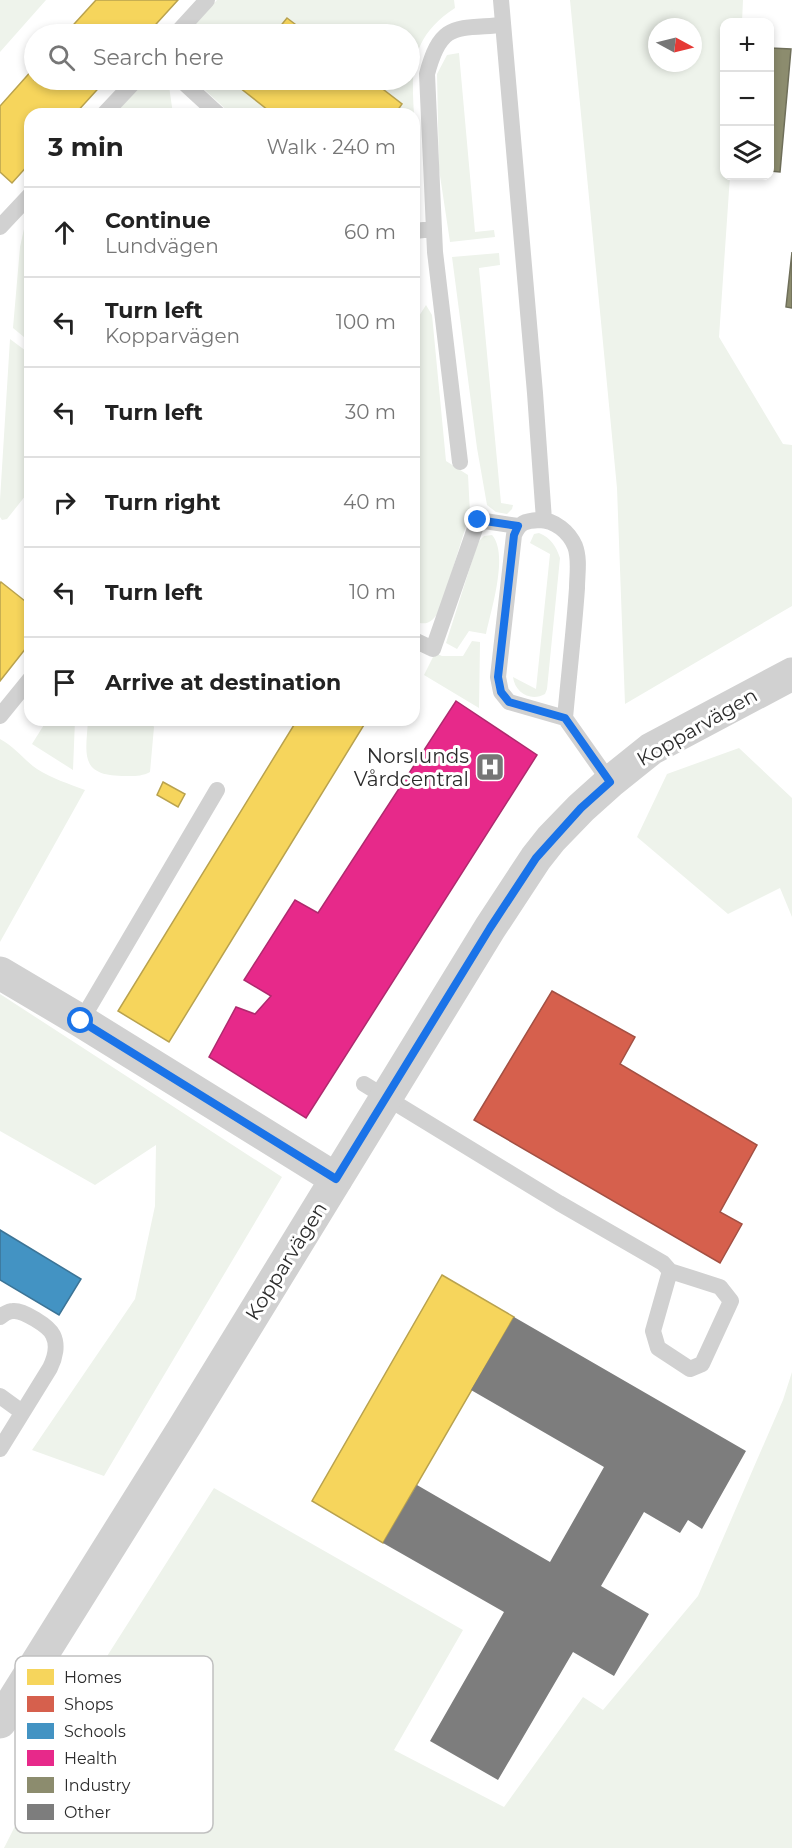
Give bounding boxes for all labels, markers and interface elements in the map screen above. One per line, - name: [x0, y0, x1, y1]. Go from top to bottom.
- north arrow: [648, 18, 702, 72]
- map controls: [720, 18, 774, 180]
- button: +: [720, 18, 774, 72]
- search box: [24, 24, 420, 90]
- icon: search: [45, 41, 78, 74]
- text: Search here: [93, 44, 224, 71]
- button: −: [720, 72, 774, 126]
- button: layers: [720, 126, 774, 180]
- text: 3 min: [48, 131, 124, 163]
- text: Walk · 240 m: [266, 135, 396, 159]
- text: Continue: [105, 207, 211, 234]
- icon: ahead: [48, 216, 81, 249]
- text: 60 m: [344, 220, 396, 244]
- text: Lundvägen: [105, 234, 219, 258]
- text: Turn left: [105, 297, 203, 324]
- icon: left: [48, 306, 81, 339]
- text: 100 m: [336, 310, 396, 334]
- text: Kopparvägen: [105, 324, 240, 348]
- icon: left: [48, 396, 81, 429]
- text: Turn left: [105, 399, 203, 426]
- text: 30 m: [345, 400, 396, 424]
- icon: right: [48, 486, 81, 519]
- text: Turn right: [105, 489, 220, 516]
- text: 40 m: [343, 490, 396, 514]
- route end: [464, 506, 490, 532]
- icon: left: [48, 576, 81, 609]
- text: Turn left: [105, 579, 203, 606]
- text: 10 m: [349, 580, 396, 604]
- icon: arrive: [48, 666, 81, 699]
- text: Arrive at destination: [105, 669, 341, 696]
- street label: Kopparvägen: [633, 683, 761, 771]
- place label: Norslunds Vårdcentral: [354, 744, 469, 791]
- hospital icon: Norslunds Vårdcentral: [474, 751, 506, 783]
- route start: [67, 1007, 93, 1033]
- street label: Kopparvägen: [240, 1197, 332, 1325]
- legend: [15, 1656, 213, 1833]
- text: Homes: [64, 1668, 122, 1687]
- text: Shops: [64, 1695, 114, 1714]
- text: Schools: [64, 1722, 126, 1741]
- text: Health: [64, 1749, 117, 1768]
- text: Industry: [64, 1776, 131, 1795]
- text: Other: [64, 1803, 111, 1822]

